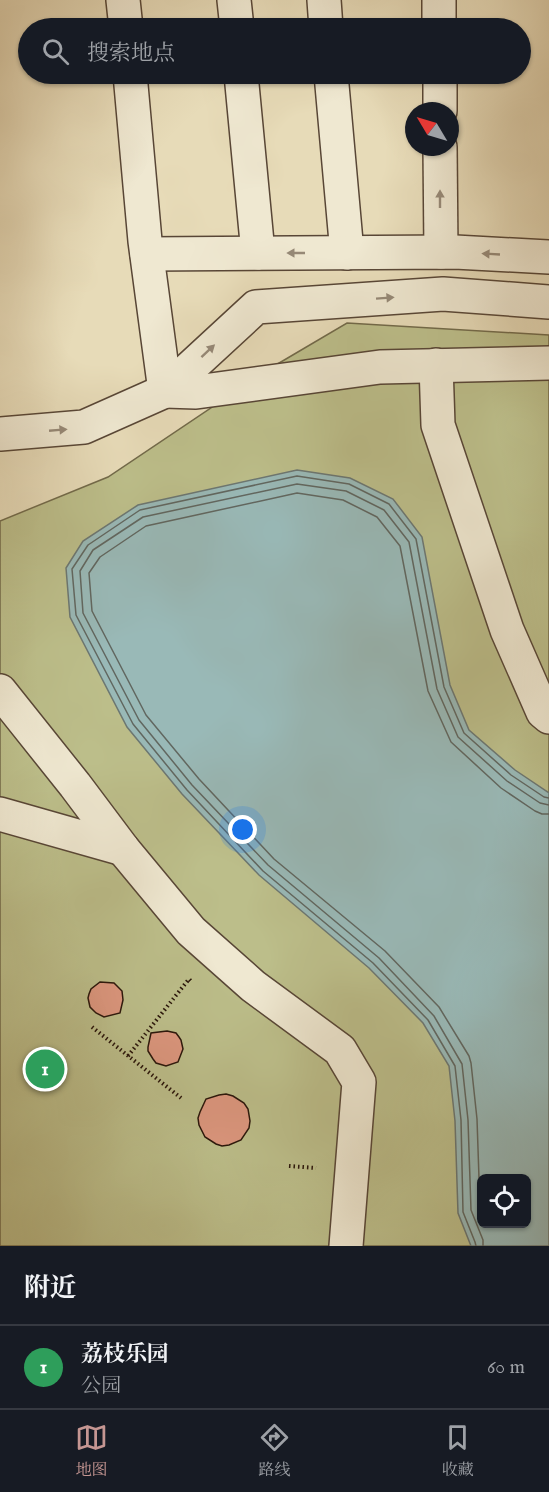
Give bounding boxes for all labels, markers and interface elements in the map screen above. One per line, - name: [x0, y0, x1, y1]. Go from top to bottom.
- search box: [18, 18, 531, 84]
- icon: search: [39, 35, 72, 68]
- text: 搜索地点: [87, 40, 175, 68]
- north arrow: [405, 102, 459, 156]
- one-way arrow: [435, 190, 445, 209]
- one-way arrow: [286, 248, 305, 258]
- one-way arrow: [481, 249, 500, 258]
- one-way arrow: [376, 293, 395, 303]
- one-way arrow: [200, 345, 215, 358]
- one-way arrow: [49, 425, 68, 434]
- your location: [228, 815, 257, 844]
- pin: 1: [26, 1046, 64, 1092]
- map controls: [477, 1174, 531, 1228]
- button: locate: [477, 1174, 531, 1228]
- text: 附近: [24, 1272, 76, 1305]
- text: 荔枝乐园: [81, 1341, 169, 1369]
- text: 1: [40, 1355, 47, 1380]
- text: 60 m: [487, 1355, 525, 1380]
- text: 公园: [81, 1374, 121, 1399]
- tab: 地图: [75, 1421, 108, 1481]
- tab: 路线: [258, 1421, 291, 1481]
- tab: 收藏: [441, 1421, 474, 1481]

